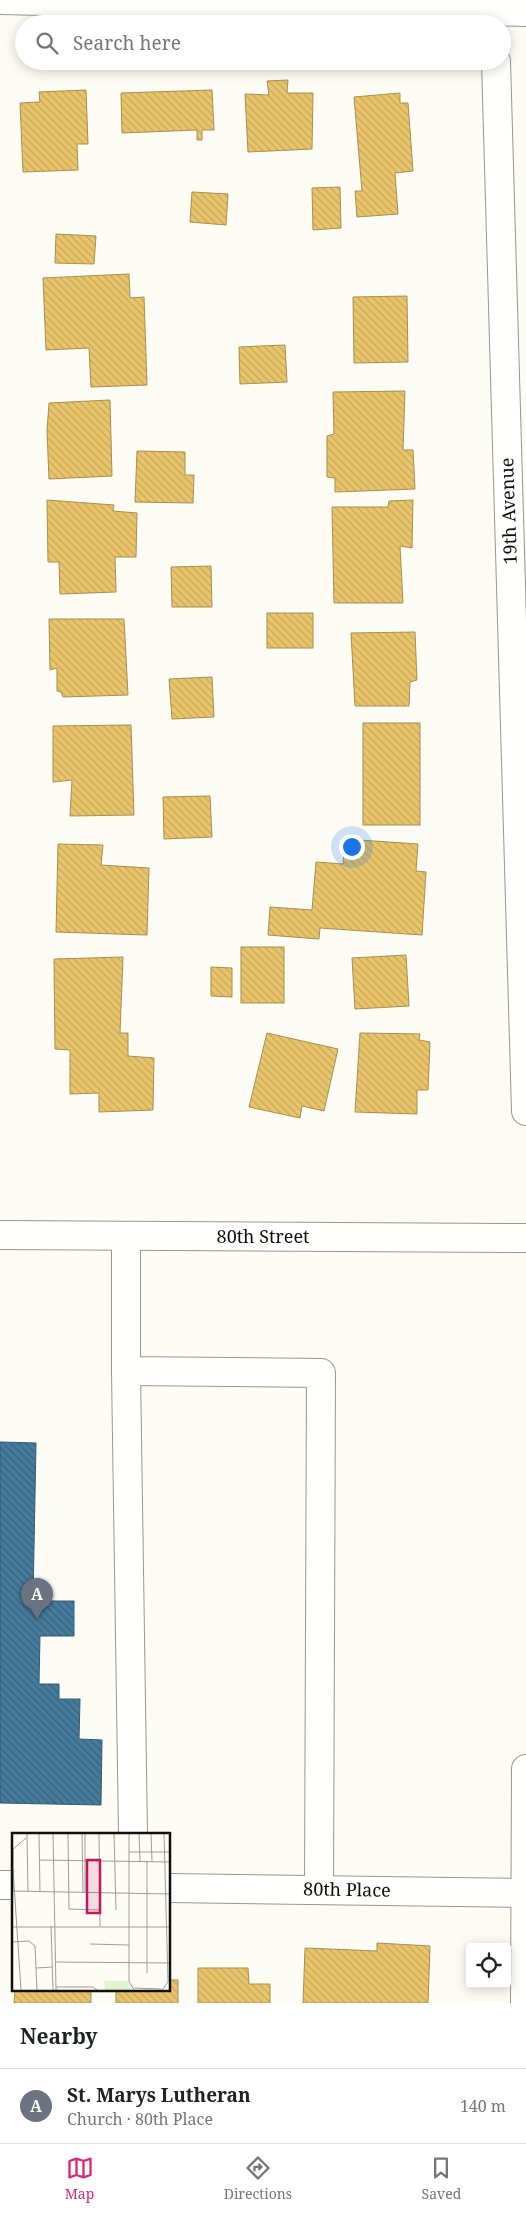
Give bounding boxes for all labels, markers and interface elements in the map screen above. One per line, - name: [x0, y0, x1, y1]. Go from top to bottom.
- search box: [15, 15, 511, 70]
- icon: search: [33, 29, 61, 57]
- text: Search here: [73, 30, 181, 56]
- street label: 19th Avenue: [494, 457, 522, 565]
- your location: [339, 834, 365, 860]
- street label: 80th Street: [217, 1224, 309, 1248]
- pin: A: [21, 1578, 53, 1619]
- inset map: [12, 1833, 170, 1990]
- street label: 80th Place: [303, 1876, 391, 1902]
- map controls: [466, 1943, 511, 1988]
- button: locate: [466, 1943, 511, 1988]
- text: Nearby: [20, 2022, 98, 2050]
- text: St. Marys Lutheran: [67, 2082, 251, 2108]
- text: A: [30, 2095, 42, 2117]
- text: 140 m: [460, 2095, 506, 2117]
- text: Church · 80th Place: [67, 2108, 213, 2130]
- tab: Map: [65, 2154, 94, 2203]
- tab: Directions: [224, 2154, 292, 2203]
- tab: Saved: [422, 2154, 461, 2203]

